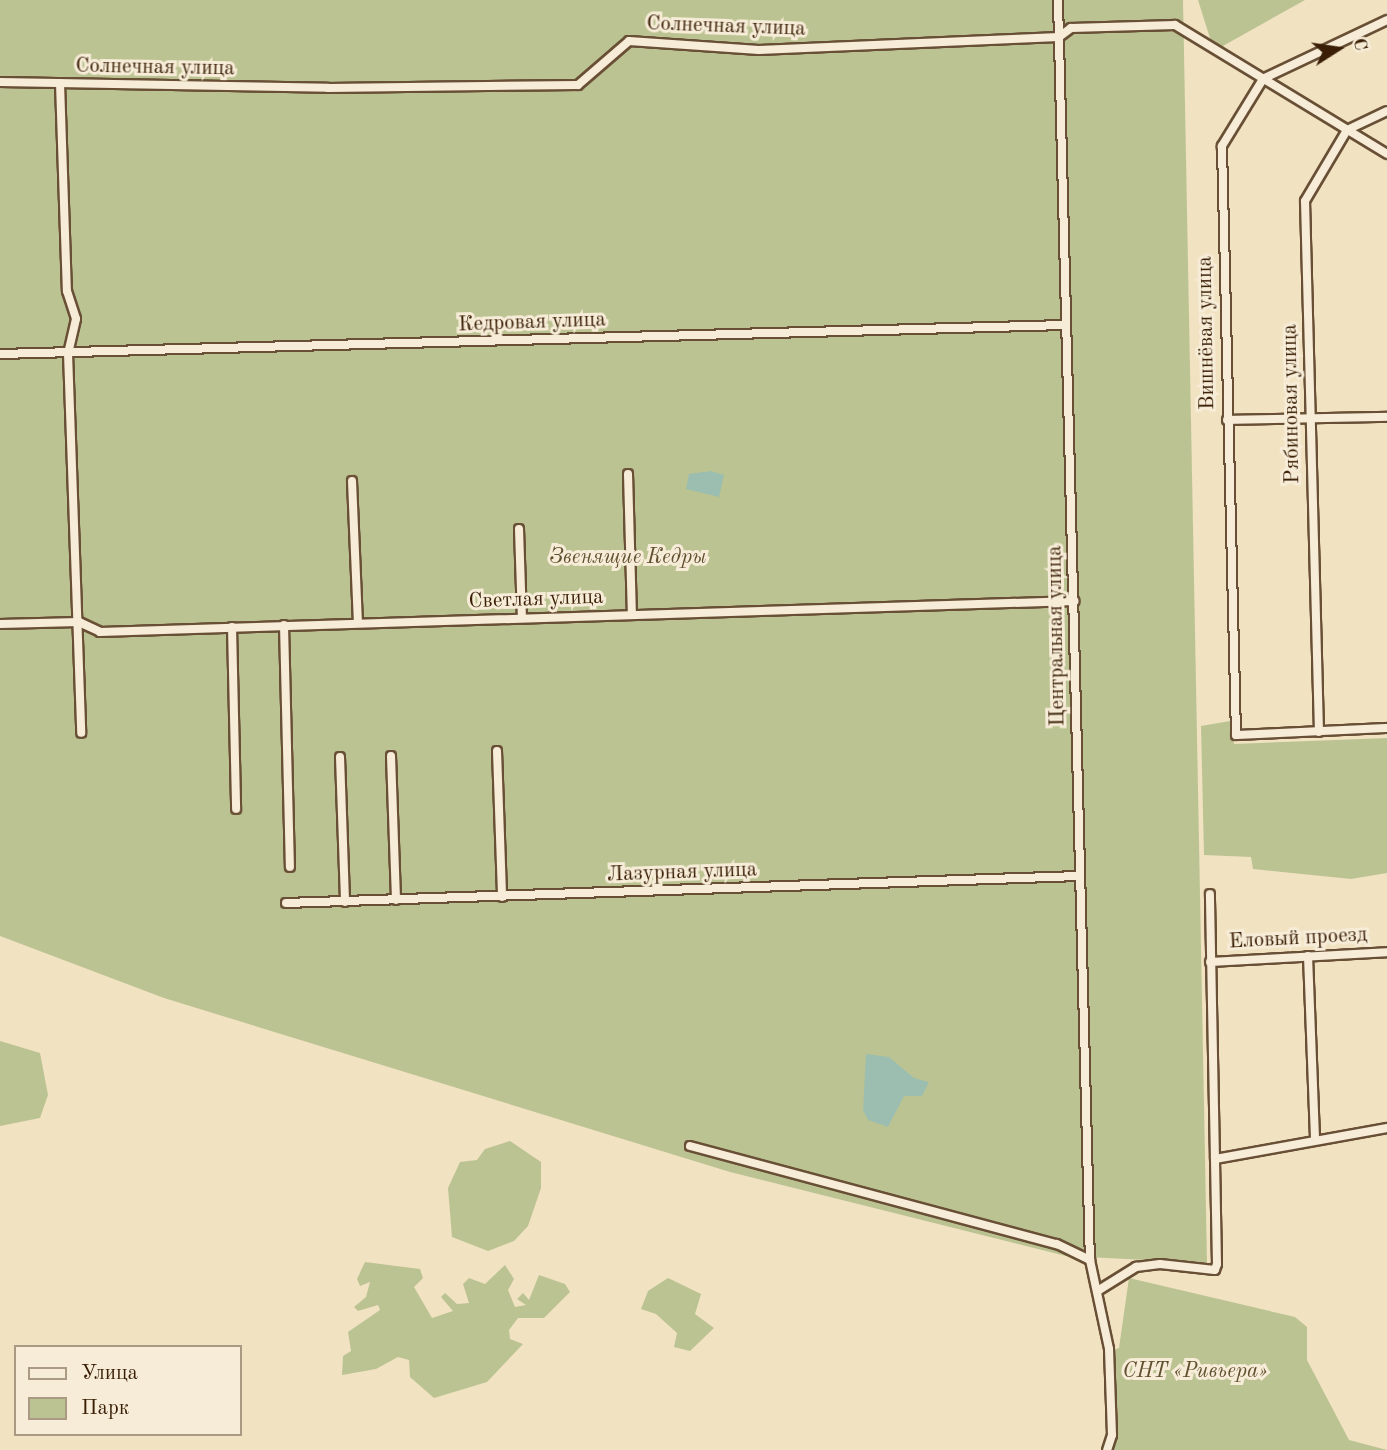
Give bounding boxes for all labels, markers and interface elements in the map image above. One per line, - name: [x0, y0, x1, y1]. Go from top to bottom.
- street label: Солнечная улица: [646, 12, 806, 42]
- north arrow: [1303, 14, 1373, 84]
- text: С: [1348, 36, 1370, 53]
- street label: Солнечная улица: [75, 54, 235, 82]
- street label: Вишнёвая улица: [1193, 256, 1221, 410]
- street label: Кедровая улица: [458, 308, 606, 338]
- street label: Рябиновая улица: [1278, 324, 1306, 484]
- park label: Звенящие Кедры: [549, 545, 707, 571]
- street label: Центральная улица: [1043, 545, 1071, 727]
- street label: Светлая улица: [468, 585, 604, 615]
- street label: Лазурная улица: [606, 858, 758, 888]
- street label: Еловый проезд: [1228, 923, 1368, 955]
- legend: [14, 1345, 242, 1436]
- park label: СНТ «Ривьера»: [1122, 1359, 1268, 1385]
- text: Улица: [81, 1363, 138, 1384]
- text: Парк: [81, 1398, 129, 1419]

